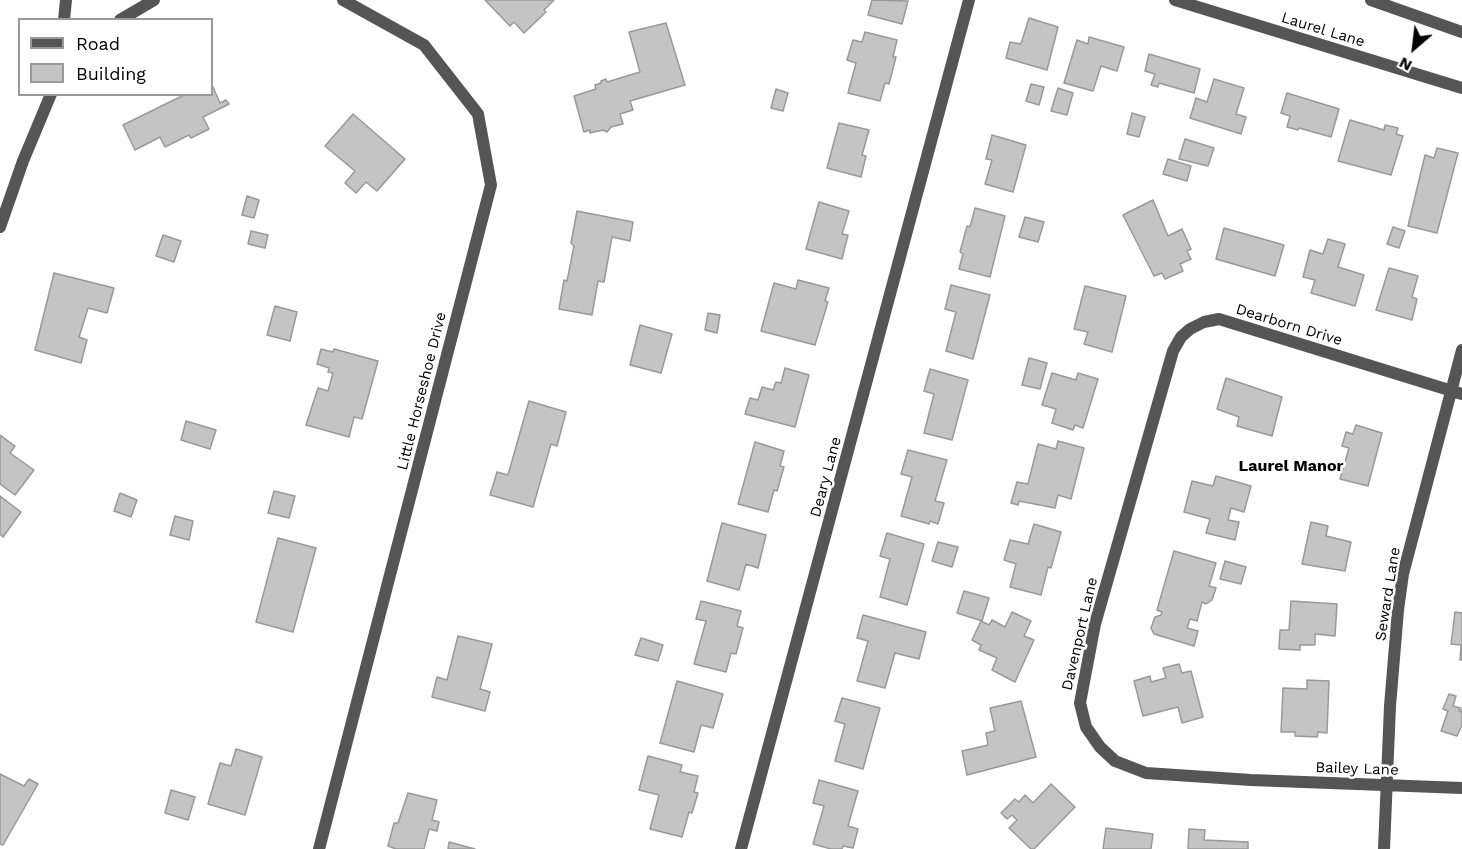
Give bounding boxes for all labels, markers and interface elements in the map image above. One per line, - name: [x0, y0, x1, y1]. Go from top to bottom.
- street label: Laurel Lane: [1279, 9, 1367, 51]
- legend: [18, 18, 213, 96]
- north arrow: [1384, 18, 1444, 78]
- text: Road: [76, 33, 120, 54]
- text: N: [1396, 53, 1415, 76]
- text: Building: [76, 63, 146, 84]
- street label: Dearborn Drive: [1234, 300, 1344, 350]
- street label: Little Horseshoe Drive: [394, 310, 450, 472]
- street label: Deary Lane: [807, 435, 845, 519]
- district label: Laurel Manor: [1239, 456, 1343, 476]
- street label: Seward Lane: [1372, 546, 1404, 642]
- street label: Davenport Lane: [1058, 576, 1102, 692]
- street label: Bailey Lane: [1315, 759, 1399, 779]

